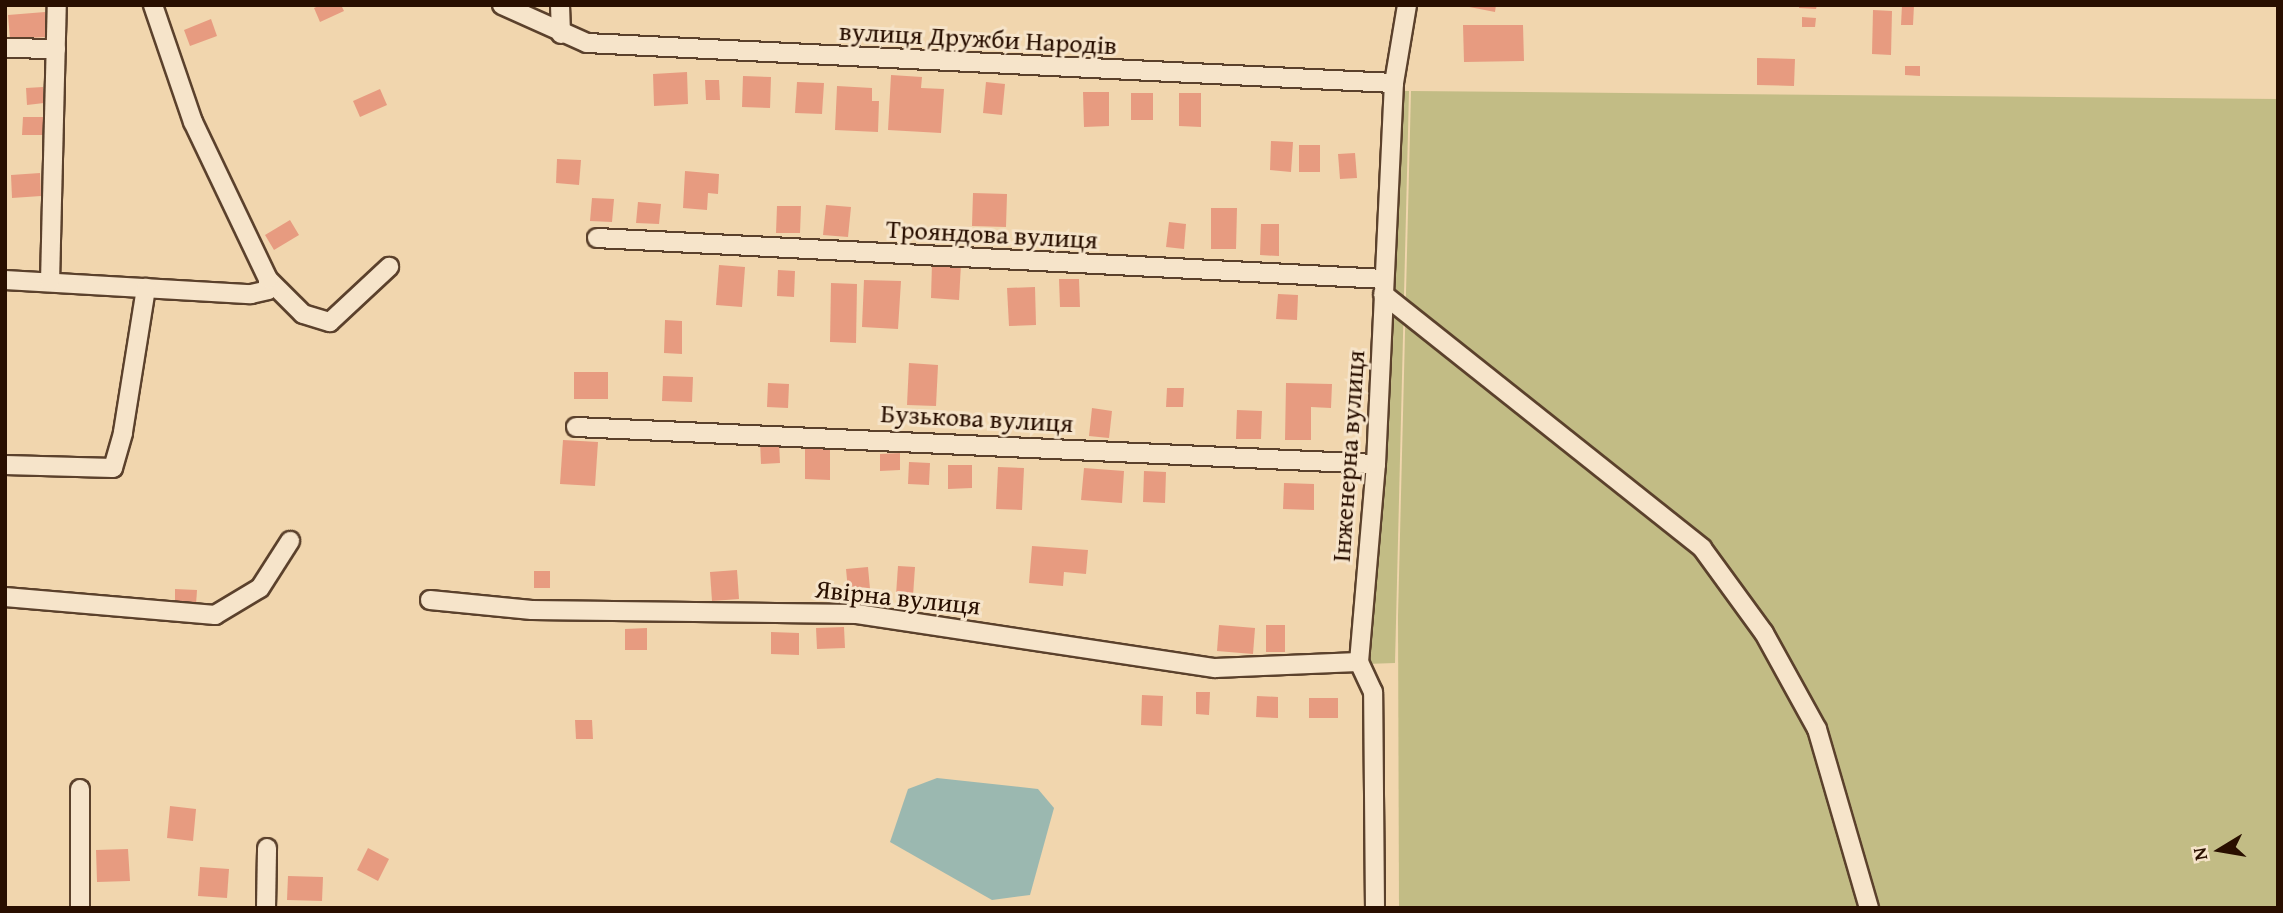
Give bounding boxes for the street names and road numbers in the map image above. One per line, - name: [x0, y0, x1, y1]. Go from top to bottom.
- street label: вулиця Дружби Народів: [838, 15, 1118, 61]
- street label: Трояндова вулиця: [885, 213, 1099, 255]
- street label: Інженерна вулиця: [1325, 349, 1371, 563]
- street label: Бузькова вулиця: [880, 397, 1074, 439]
- street label: Явірна вулиця: [814, 573, 982, 621]

